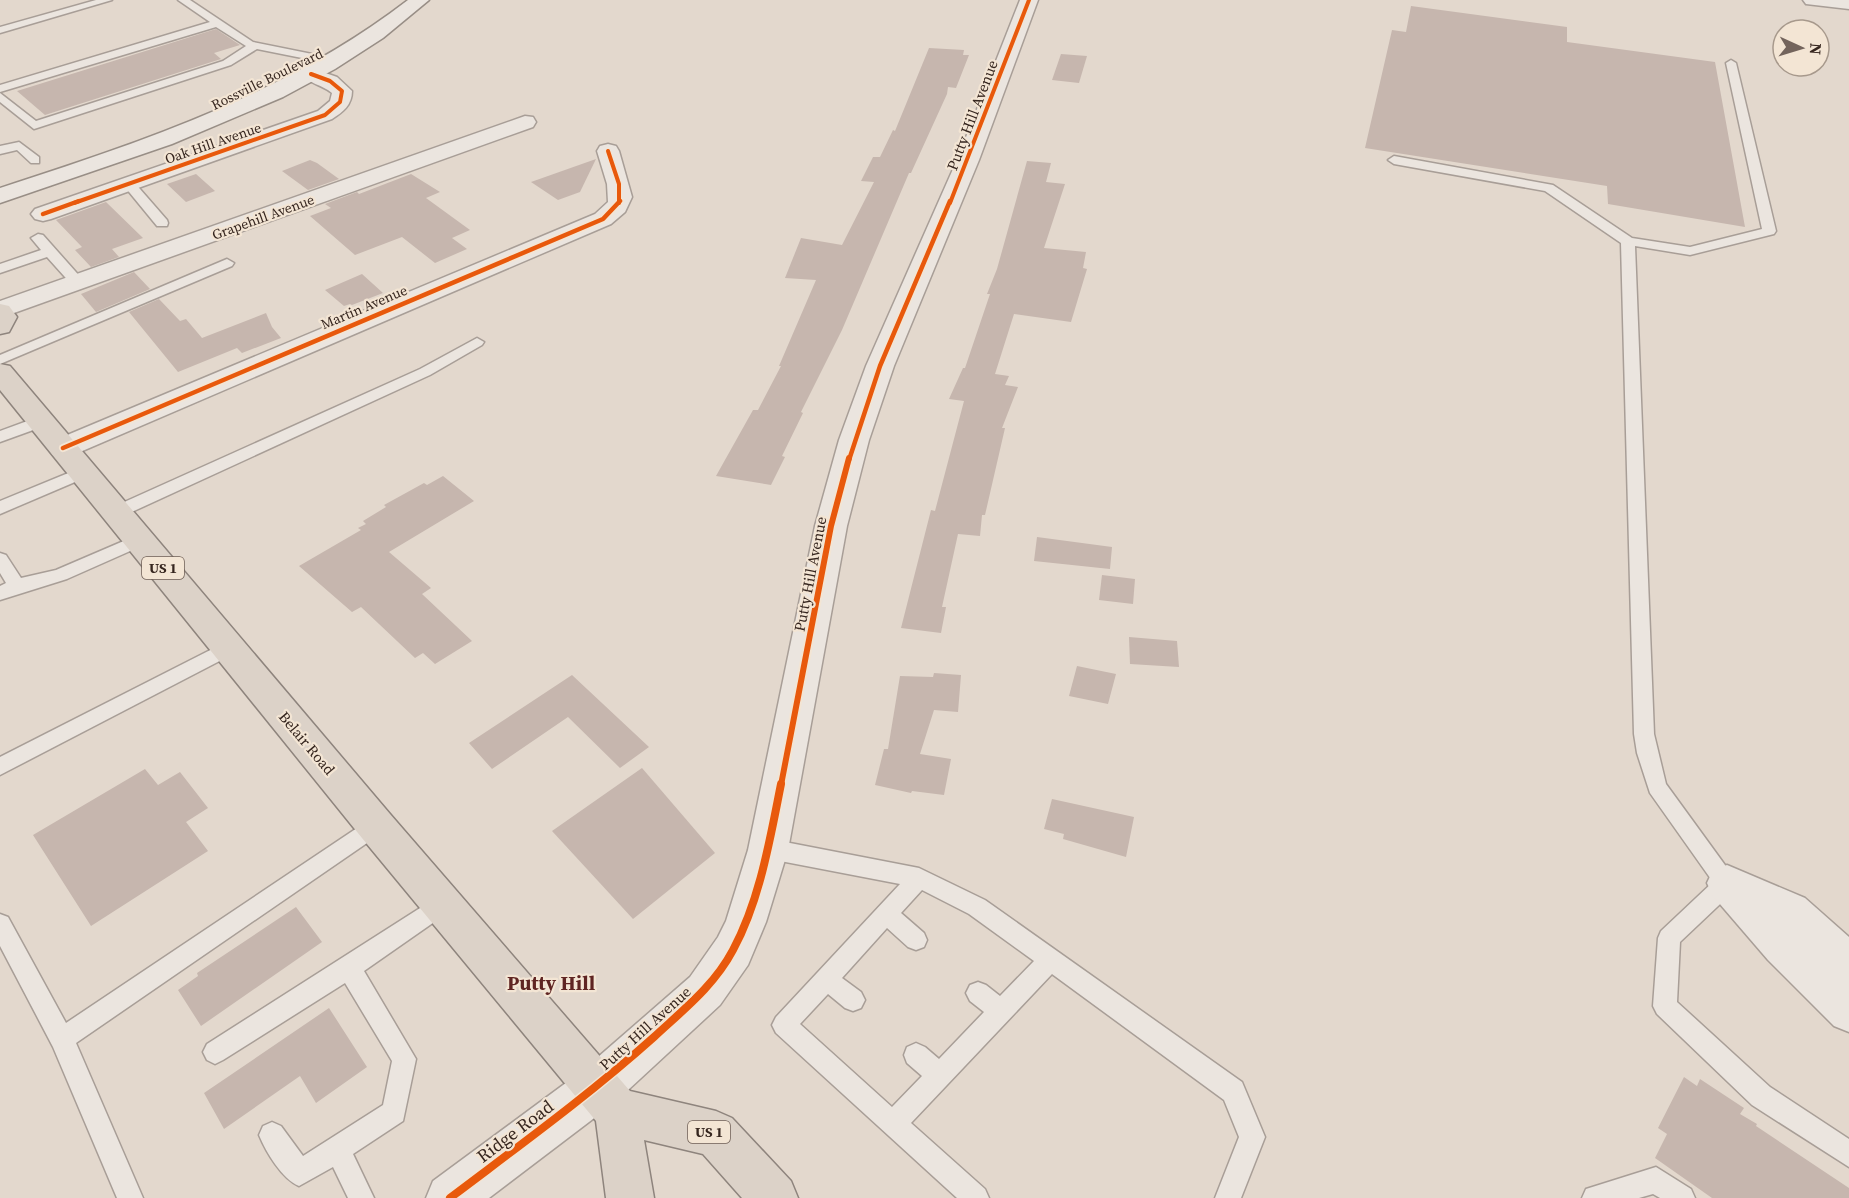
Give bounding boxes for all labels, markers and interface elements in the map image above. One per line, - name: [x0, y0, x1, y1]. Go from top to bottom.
- north arrow: [1771, 18, 1831, 78]
- text: N: [1805, 42, 1827, 56]
- street label: Rossville Boulevard: [208, 43, 326, 115]
- street label: Putty Hill Avenue: [941, 56, 1003, 173]
- street label: Oak Hill Avenue: [162, 117, 264, 169]
- street label: Grapehill Avenue: [209, 189, 317, 245]
- street label: Martin Avenue: [318, 280, 410, 334]
- street label: Putty Hill Avenue: [789, 514, 831, 633]
- road number: US 1: [142, 557, 184, 579]
- street label: Belair Road: [274, 707, 340, 780]
- district label: Putty Hill: [507, 969, 595, 997]
- street label: Putty Hill Avenue: [595, 981, 696, 1075]
- street label: Ridge Road: [471, 1094, 559, 1168]
- road number: US 1: [688, 1121, 730, 1143]

